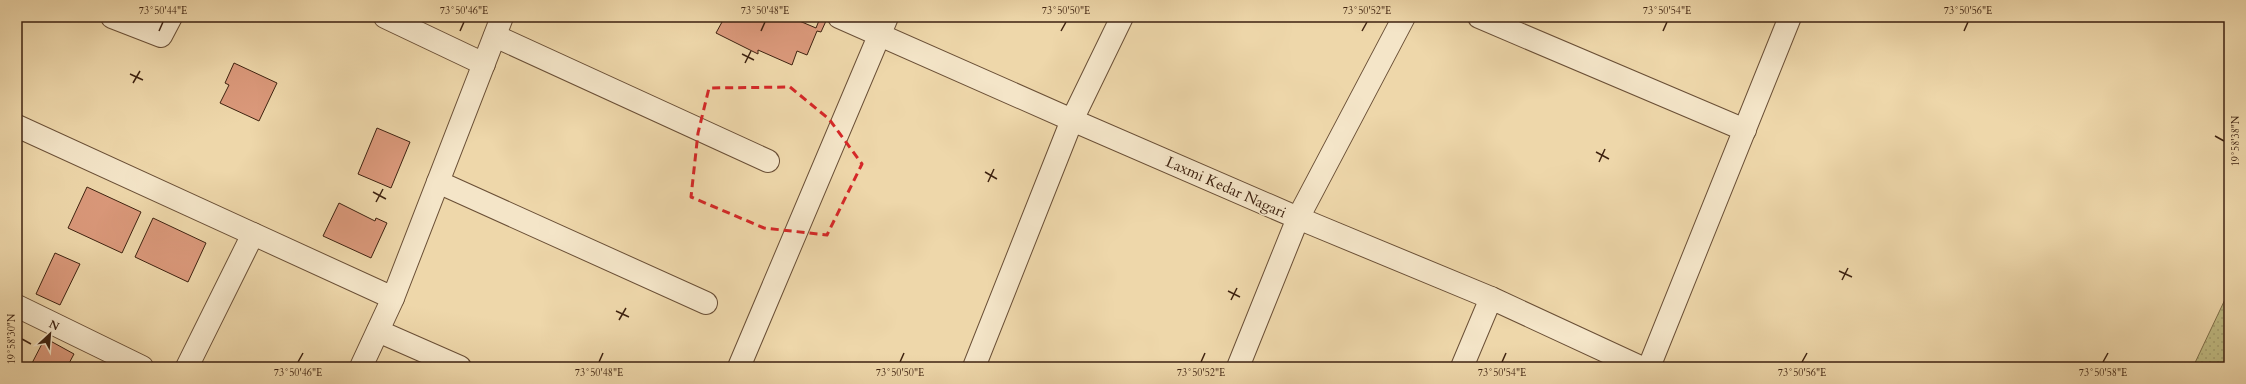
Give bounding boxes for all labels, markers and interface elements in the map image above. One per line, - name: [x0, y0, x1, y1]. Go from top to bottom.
- text: 73°50'44"E: [139, 4, 187, 18]
- text: 73°50'46"E: [440, 4, 488, 18]
- text: 73°50'48"E: [741, 4, 789, 18]
- text: 73°50'50"E: [1042, 4, 1090, 18]
- text: 73°50'52"E: [1343, 4, 1391, 18]
- text: 73°50'54"E: [1643, 4, 1691, 18]
- text: 73°50'56"E: [1944, 4, 1992, 18]
- text: 19°58'38"N: [2229, 115, 2243, 166]
- street label: Laxmi Kedar Nagari: [1163, 151, 1289, 223]
- text: 19°58'30"N: [5, 313, 19, 364]
- north arrow: [30, 314, 70, 354]
- text: N: [47, 317, 62, 334]
- text: 73°50'46"E: [274, 366, 322, 380]
- text: 73°50'48"E: [575, 366, 623, 380]
- text: 73°50'50"E: [876, 366, 924, 380]
- text: 73°50'52"E: [1177, 366, 1225, 380]
- text: 73°50'54"E: [1478, 366, 1526, 380]
- text: 73°50'56"E: [1778, 366, 1826, 380]
- text: 73°50'58"E: [2079, 366, 2127, 380]

